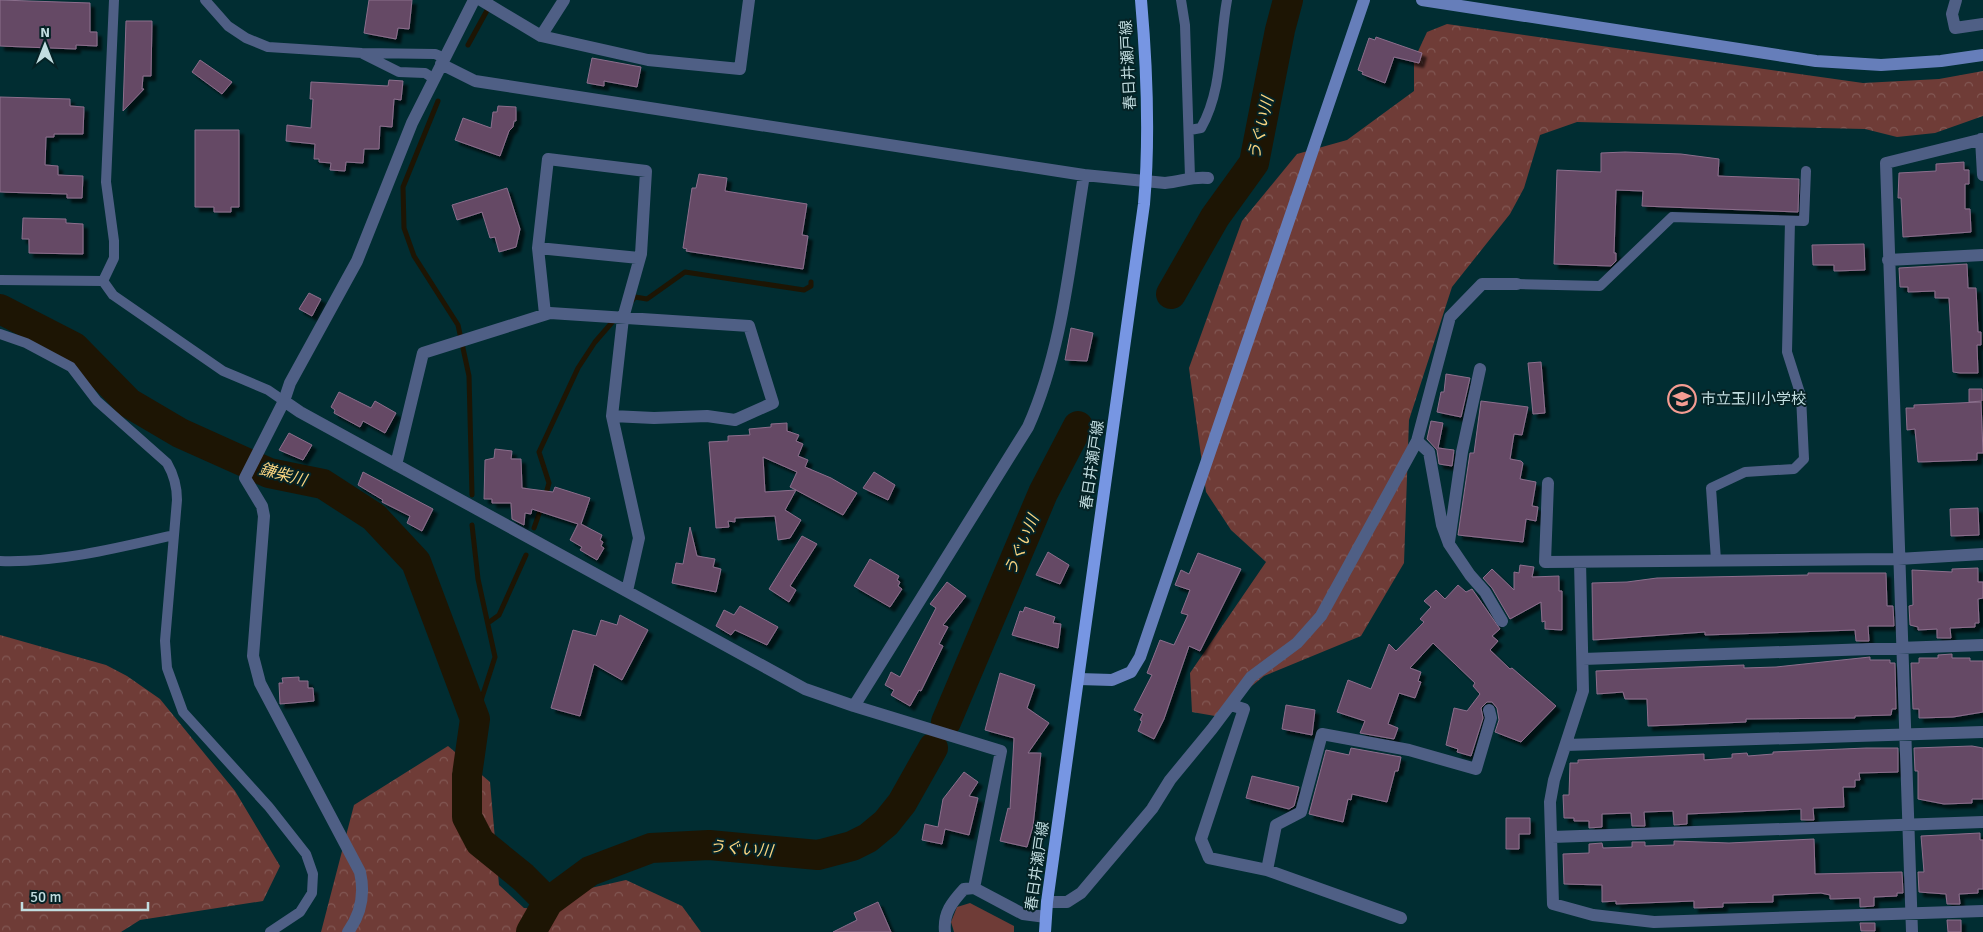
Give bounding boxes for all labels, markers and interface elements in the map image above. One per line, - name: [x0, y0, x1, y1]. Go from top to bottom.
- north arrow: [20, 20, 70, 70]
- street label: 春日井瀬戸線: [1117, 20, 1139, 110]
- text: N: [40, 24, 50, 41]
- water label: うぐい川: [1244, 93, 1278, 162]
- school or university icon: 市立玉川小学校: [1667, 384, 1697, 414]
- place label: 市立玉川小学校: [1701, 390, 1806, 408]
- street label: 春日井瀬戸線: [1077, 419, 1107, 511]
- water label: 鎌柴川: [257, 459, 310, 491]
- water label: うぐい川: [1000, 510, 1044, 579]
- street label: 春日井瀬戸線: [1022, 820, 1052, 912]
- water label: うぐい川: [708, 836, 776, 862]
- scale bar: [22, 880, 149, 912]
- text: 50 m: [30, 888, 61, 906]

